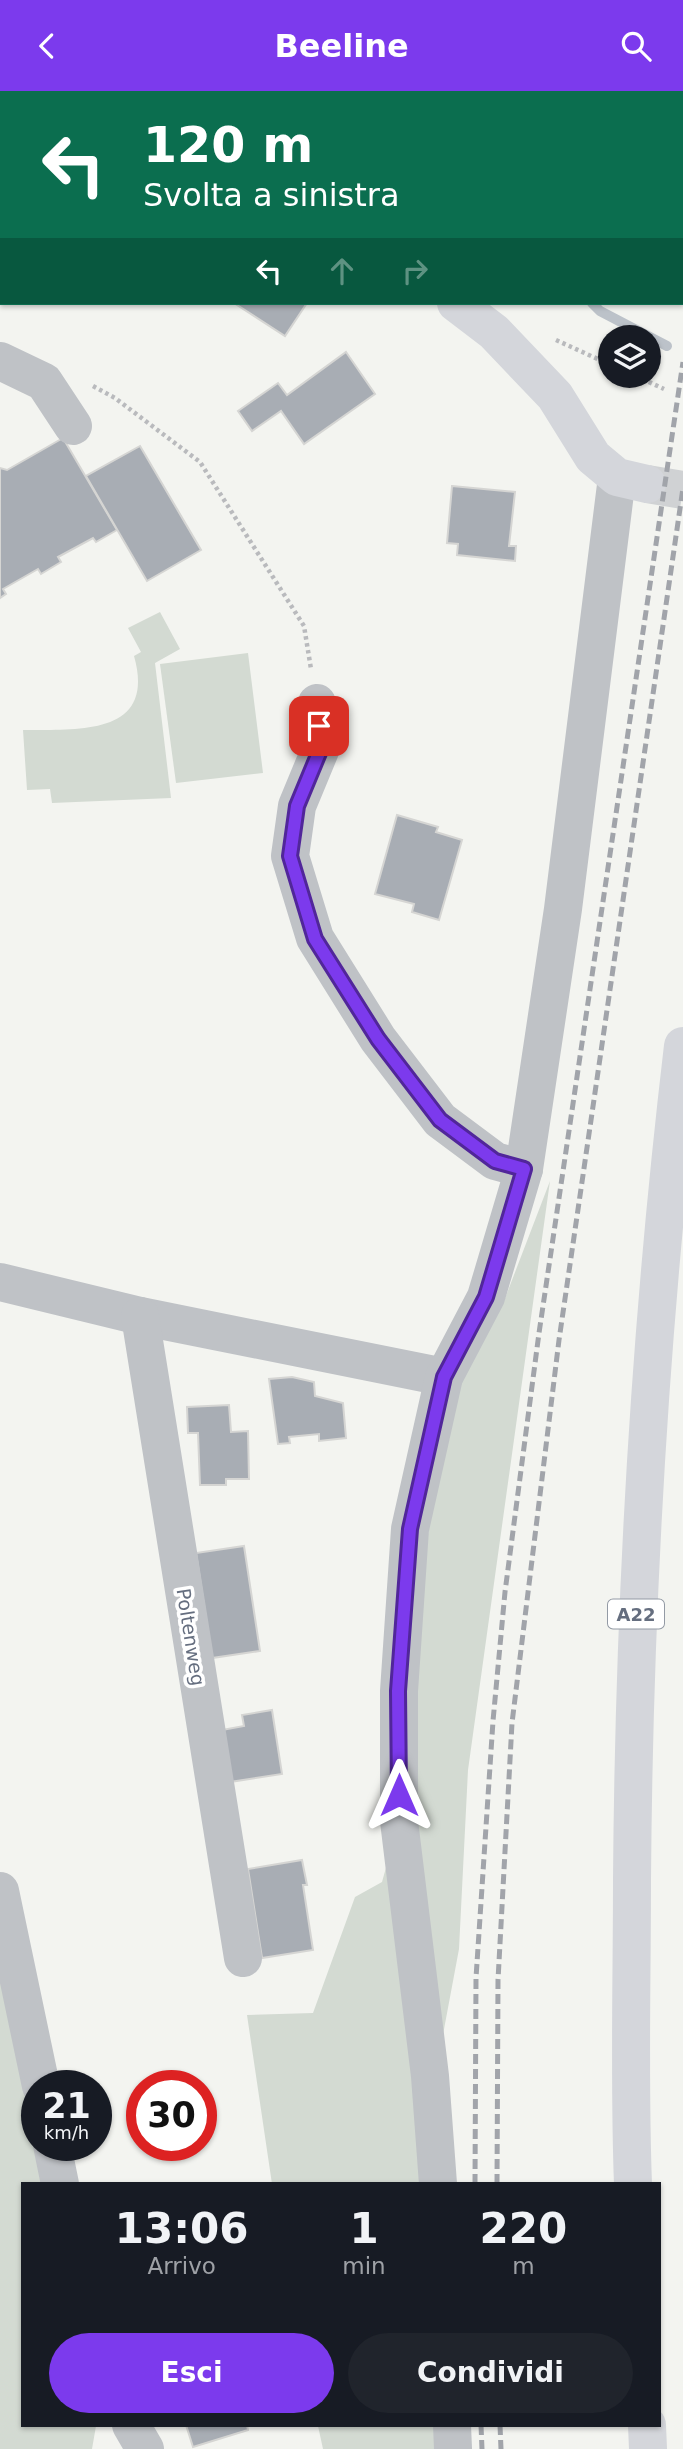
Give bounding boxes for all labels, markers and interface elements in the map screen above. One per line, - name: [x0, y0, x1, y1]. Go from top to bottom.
- icon: back: [28, 27, 66, 65]
- text: Beeline: [274, 27, 409, 65]
- icon: search: [617, 27, 655, 65]
- text: 120 m: [143, 117, 313, 174]
- icon: left: [28, 119, 119, 210]
- text: Svolta a sinistra: [143, 176, 400, 214]
- icon: left: [250, 252, 288, 290]
- icon: ahead: [323, 252, 361, 290]
- icon: right: [396, 252, 434, 290]
- map controls: [598, 325, 661, 388]
- button: layers: [598, 325, 661, 388]
- pin: [289, 696, 349, 756]
- icon: arrive: [300, 707, 338, 745]
- street label: Poltenweg: [172, 1587, 210, 1687]
- road number: A22: [608, 1599, 664, 1629]
- position arrow: [362, 1758, 436, 1832]
- speed limit sign: 30: [126, 2070, 217, 2161]
- text: 21: [42, 2086, 91, 2126]
- text: km/h: [44, 2122, 89, 2143]
- text: 13:06: [115, 2204, 249, 2253]
- text: 1: [349, 2204, 379, 2253]
- text: 220: [480, 2204, 567, 2253]
- text: Arrivo: [148, 2253, 216, 2279]
- text: min: [342, 2253, 386, 2279]
- text: m: [512, 2253, 535, 2279]
- button: Esci: [49, 2333, 334, 2413]
- button: Condividi: [348, 2333, 633, 2413]

